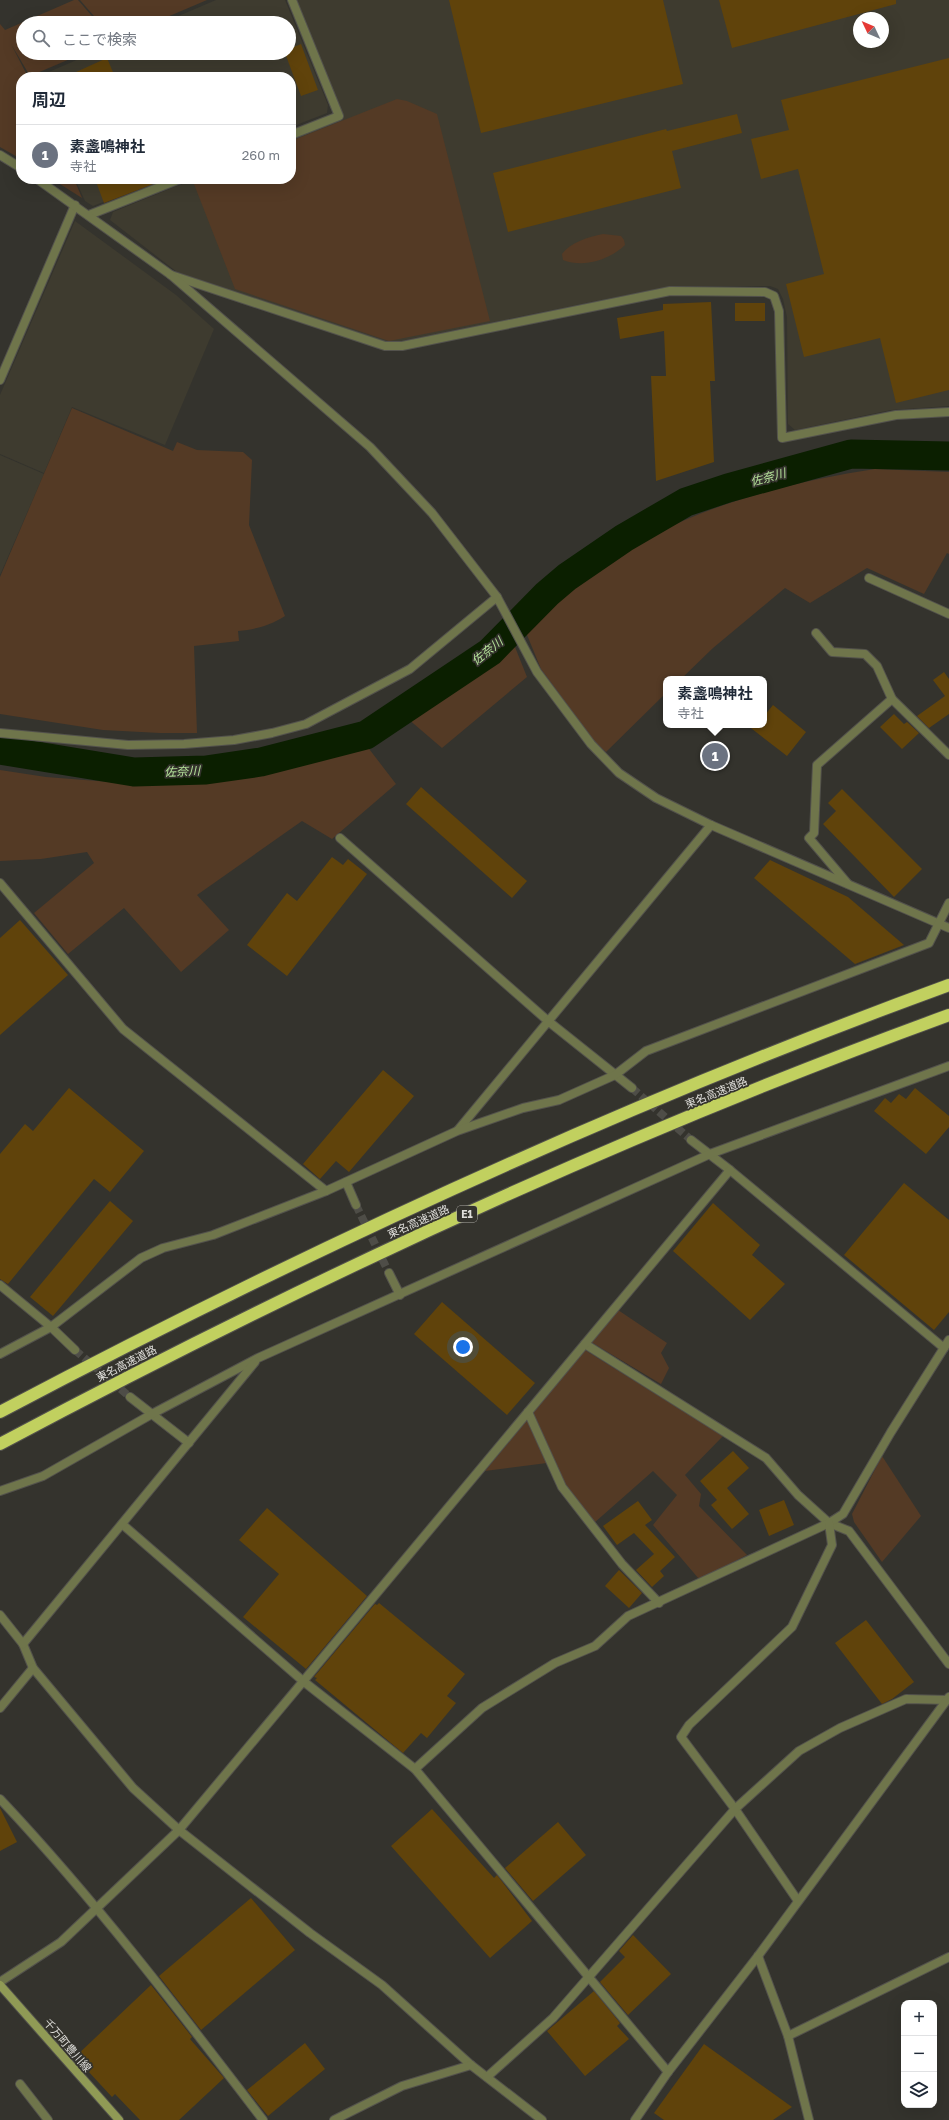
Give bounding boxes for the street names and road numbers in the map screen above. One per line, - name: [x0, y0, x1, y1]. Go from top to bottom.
- street label: 東名高速道路: [683, 1074, 749, 1110]
- street label: 東名高速道路: [385, 1202, 451, 1240]
- road number: E1: [457, 1206, 477, 1222]
- street label: 東名高速道路: [94, 1342, 158, 1384]
- street label: 千万町豊川線: [41, 2016, 95, 2074]

